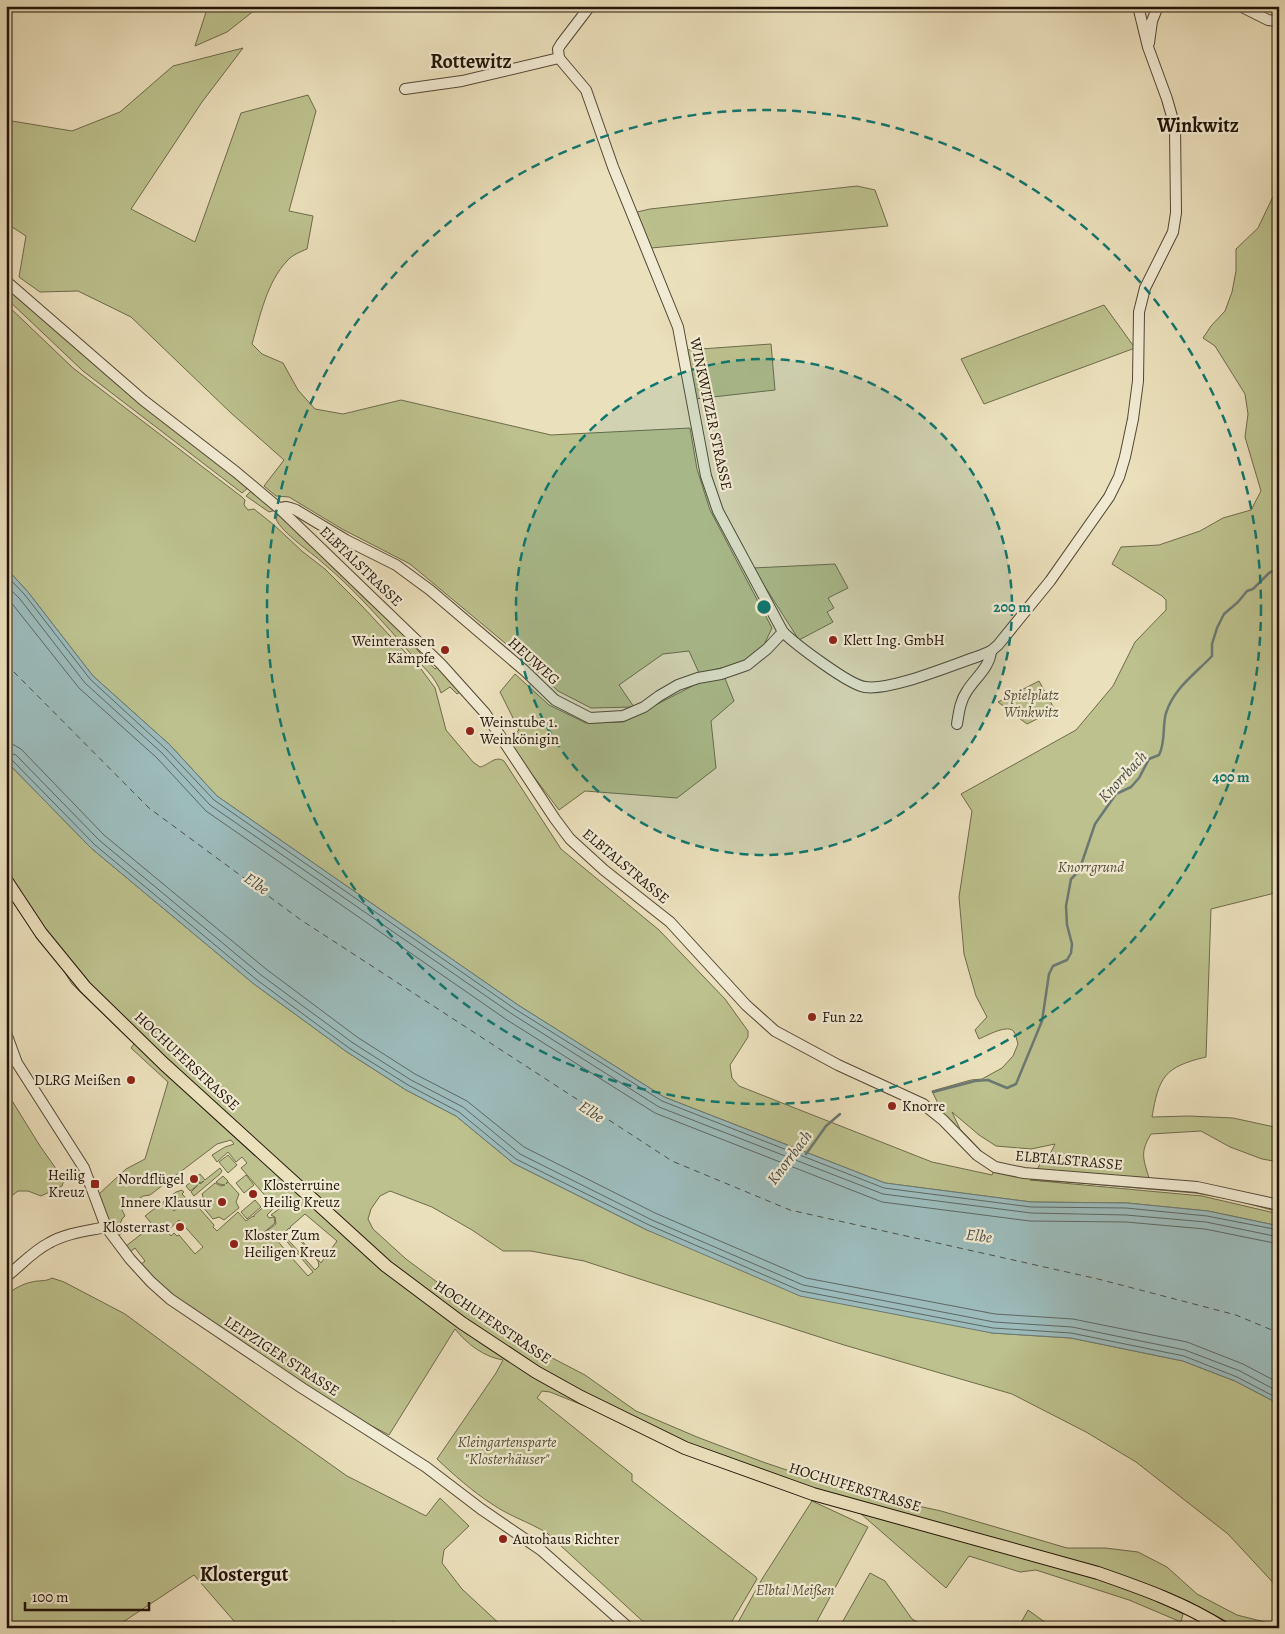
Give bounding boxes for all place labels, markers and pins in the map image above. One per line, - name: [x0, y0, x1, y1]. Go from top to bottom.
- centre of rings: [755, 598, 773, 616]
- place label: Klett Ing. GmbH: [843, 630, 945, 650]
- place label: Weinterassen Kämpfe: [351, 631, 435, 668]
- marker: Klett Ing. GmbH: [827, 634, 839, 646]
- marker: Weinterassen Kämpfe: [439, 644, 451, 656]
- place label: Weinstube 1. Weinkönigin: [479, 712, 559, 749]
- marker: Weinstube 1. Weinkönigin: [464, 725, 476, 737]
- place label: Fun 22: [822, 1007, 863, 1027]
- marker: Fun 22: [806, 1011, 818, 1023]
- place label: DLRG Meißen: [34, 1070, 121, 1090]
- marker: DLRG Meißen: [125, 1074, 137, 1086]
- place label: Knorre: [902, 1096, 945, 1116]
- marker: Knorre: [886, 1100, 898, 1112]
- place label: Heilig Kreuz: [48, 1165, 85, 1202]
- place label: Nordflügel: [118, 1169, 184, 1189]
- marker: Nordflügel: [188, 1173, 200, 1185]
- place label: Klosterruine Heilig Kreuz: [263, 1175, 340, 1212]
- marker: Heilig Kreuz: [89, 1178, 101, 1190]
- marker: Klosterruine Heilig Kreuz: [247, 1188, 259, 1200]
- place label: Innere Klausur: [120, 1192, 212, 1212]
- marker: Innere Klausur: [216, 1196, 228, 1208]
- place label: Klosterrast: [102, 1217, 170, 1237]
- marker: Klosterrast: [174, 1221, 186, 1233]
- place label: Kloster Zum Heiligen Kreuz: [244, 1225, 336, 1262]
- marker: Kloster Zum Heiligen Kreuz: [228, 1238, 240, 1250]
- place label: Autohaus Richter: [512, 1529, 619, 1549]
- marker: Autohaus Richter: [497, 1533, 509, 1545]

